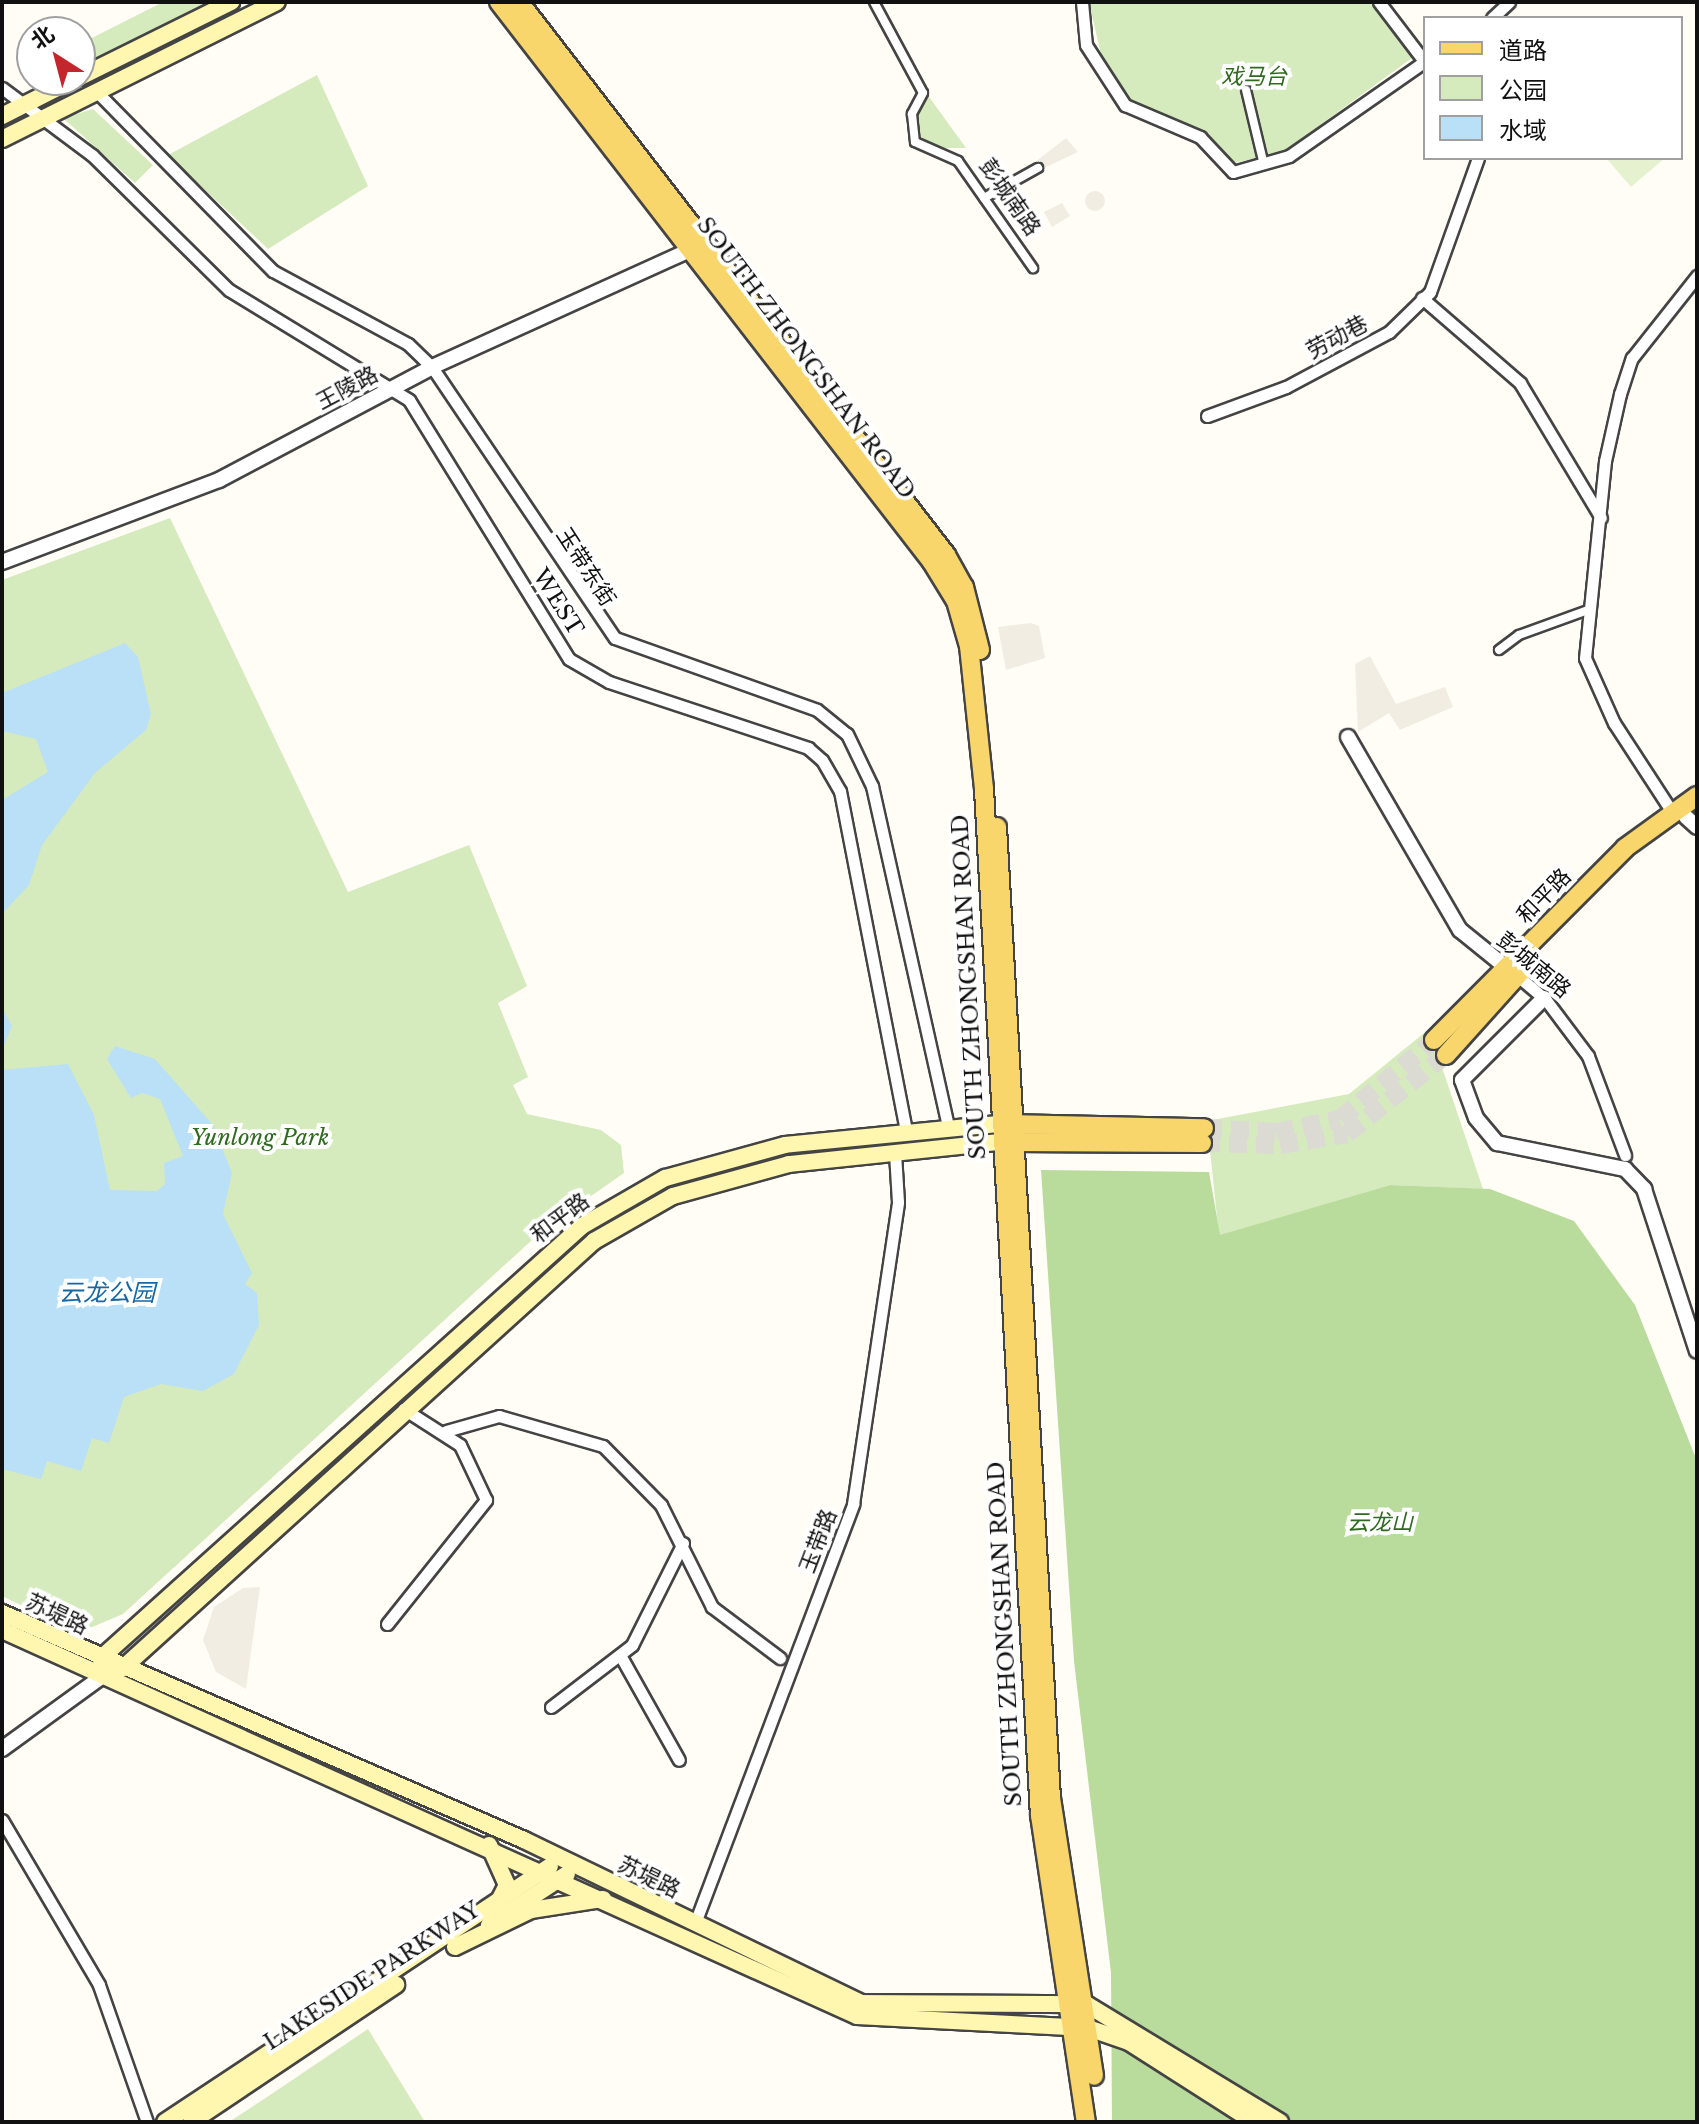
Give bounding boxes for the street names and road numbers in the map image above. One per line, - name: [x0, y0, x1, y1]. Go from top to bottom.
- street label: 彭城南路: [974, 153, 1046, 241]
- street label: SOUTH ZHONGSHAN ROAD: [692, 212, 920, 504]
- street label: 劳动巷: [1302, 310, 1372, 364]
- street label: 王陵路: [312, 361, 382, 415]
- street label: 玉带东街: [551, 523, 621, 611]
- street label: WEST: [527, 564, 589, 640]
- street label: SOUTH ZHONGSHAN ROAD: [947, 814, 991, 1160]
- street label: 和平路: [1512, 863, 1576, 929]
- street label: 彭城南路: [1492, 927, 1576, 1003]
- street label: 和平路: [526, 1188, 594, 1248]
- street label: SOUTH ZHONGSHAN ROAD: [983, 1461, 1027, 1807]
- street label: 玉带路: [794, 1505, 842, 1577]
- street label: 苏堤路: [22, 1588, 92, 1640]
- street label: 苏堤路: [614, 1851, 684, 1903]
- street label: LAKESIDE PARKWAY: [259, 1896, 485, 2056]

